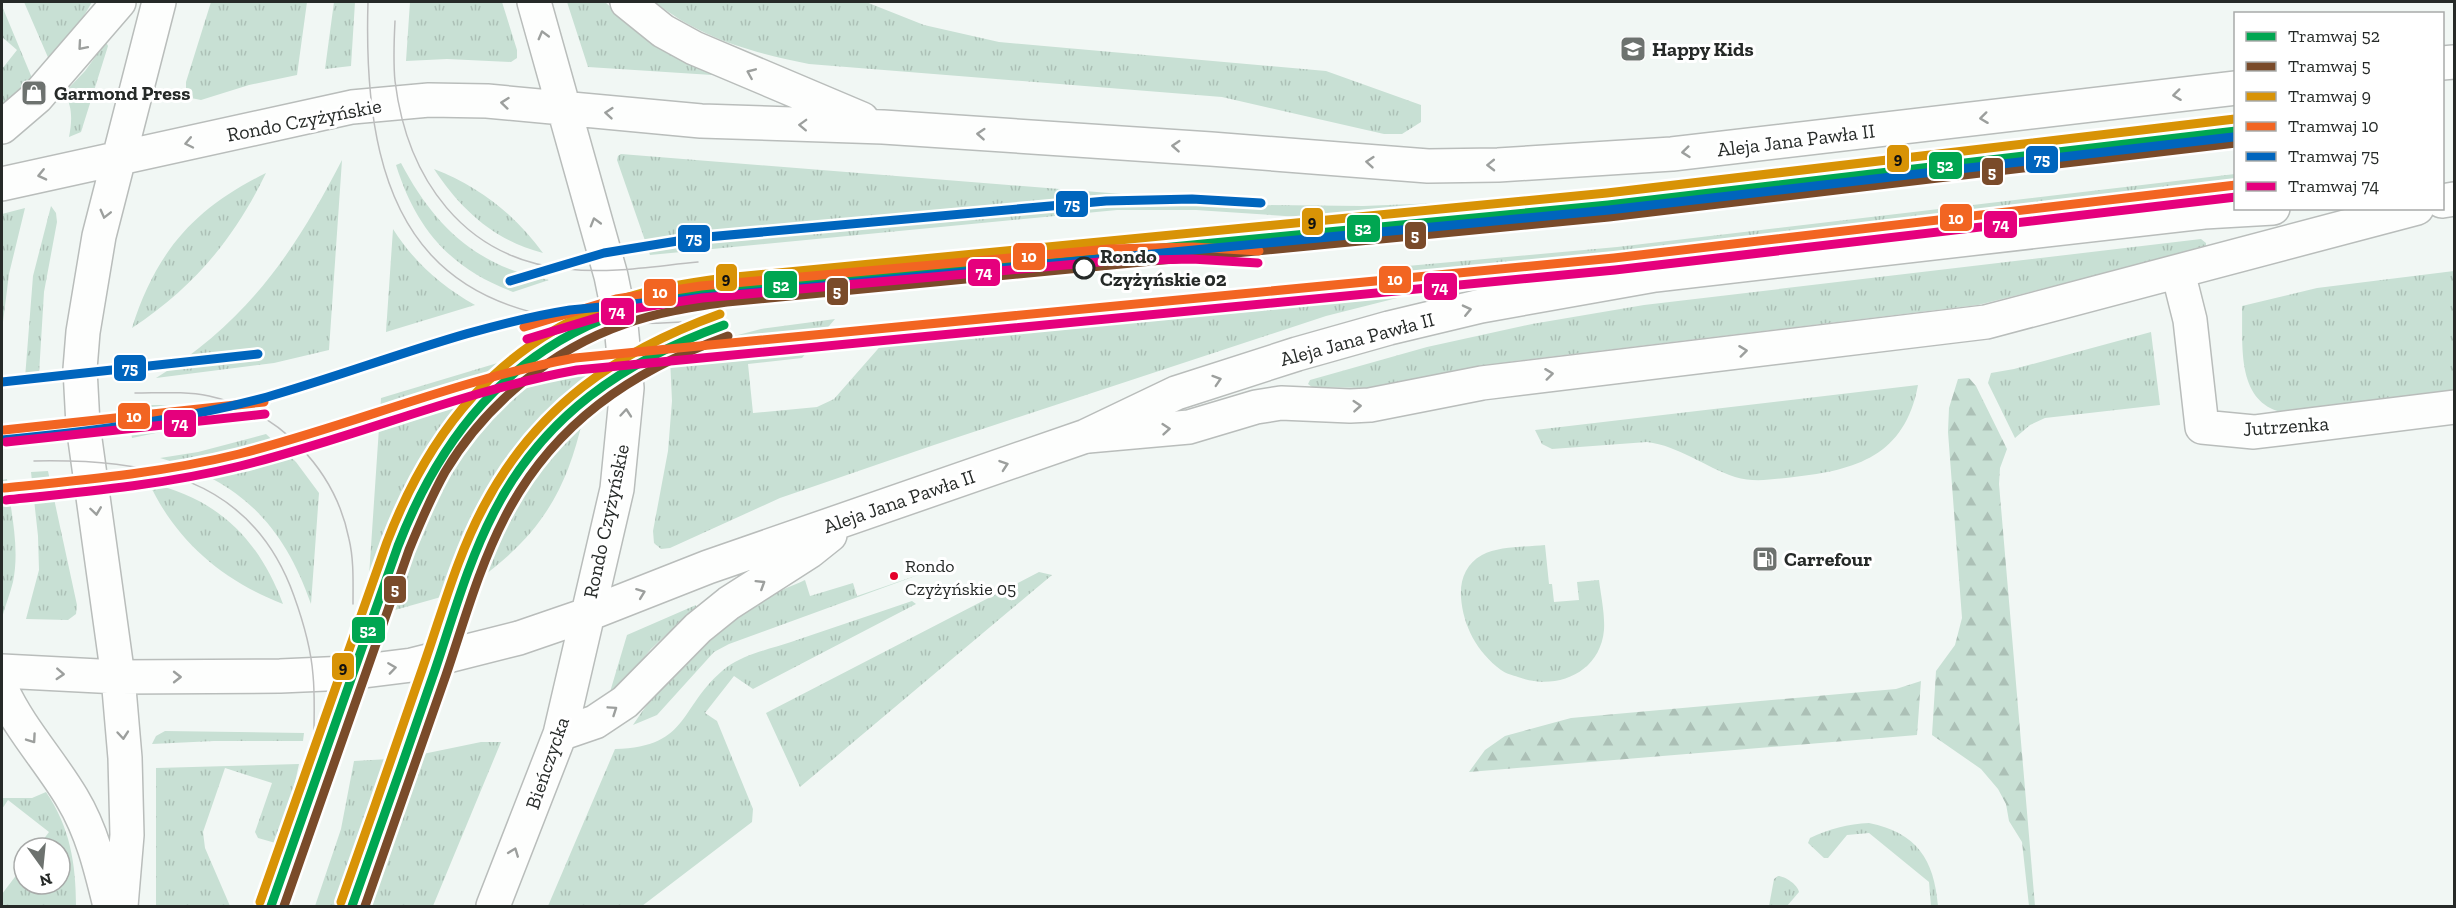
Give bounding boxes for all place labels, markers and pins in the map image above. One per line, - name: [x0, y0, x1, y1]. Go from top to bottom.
- school or university icon: Happy Kids: [1618, 34, 1648, 64]
- place label: Happy Kids: [1652, 37, 1754, 61]
- shop icon: Garmond Press: [19, 78, 49, 108]
- place label: Garmond Press: [54, 81, 190, 105]
- place label: Rondo Czyżyńskie 02: [1100, 244, 1227, 291]
- marker: Rondo Czyżyńskie 02: [1073, 257, 1095, 279]
- fuel station icon: Carrefour: [1750, 544, 1780, 574]
- place label: Carrefour: [1784, 547, 1872, 571]
- place label: Rondo Czyżyńskie 05: [905, 555, 1016, 600]
- marker: Rondo Czyżyńskie 05: [888, 570, 900, 582]

